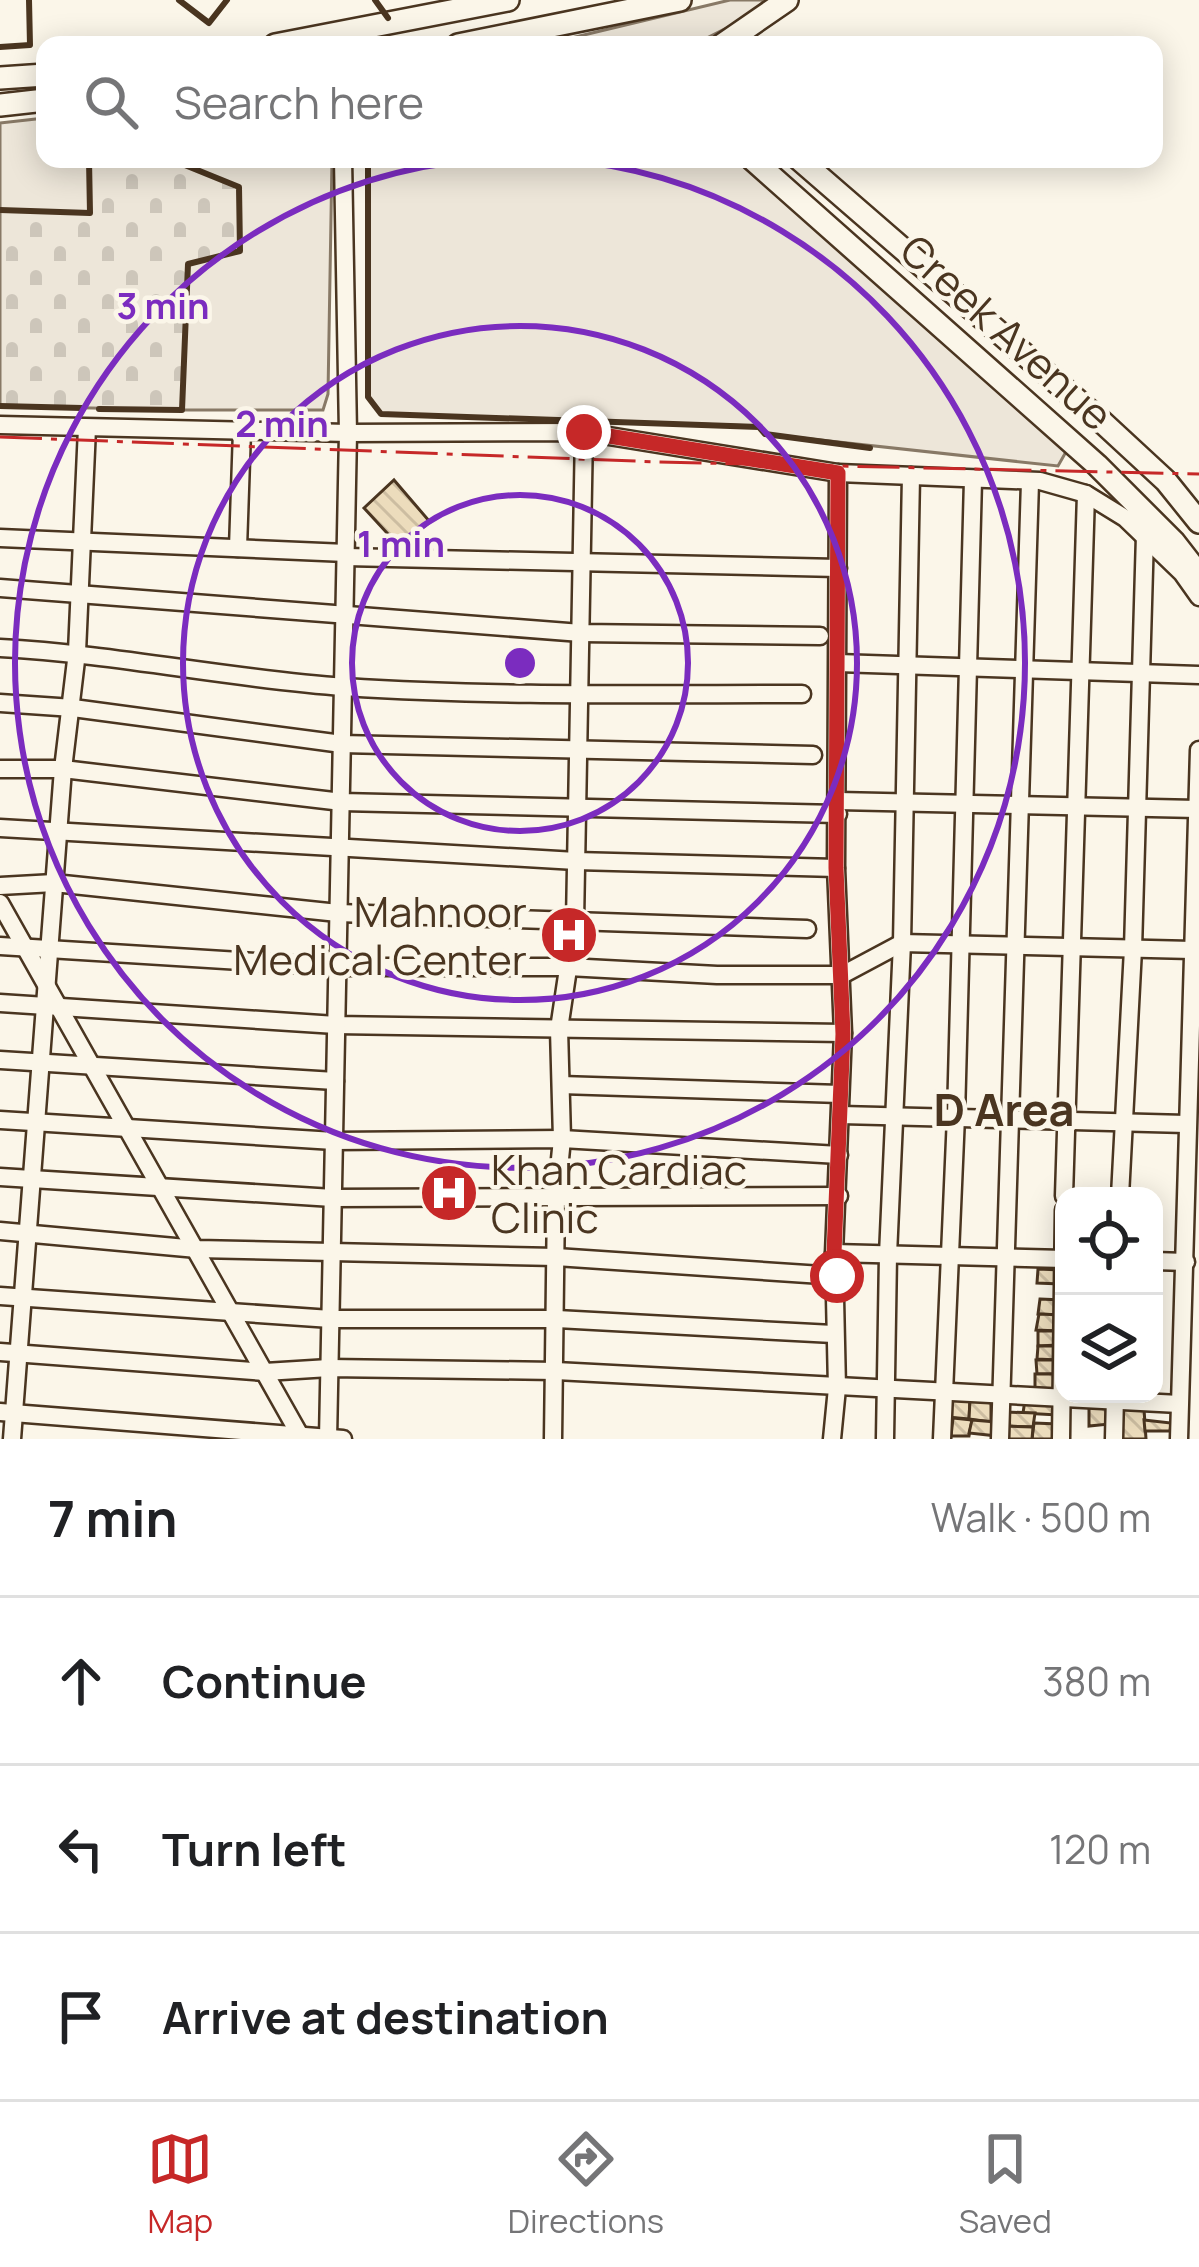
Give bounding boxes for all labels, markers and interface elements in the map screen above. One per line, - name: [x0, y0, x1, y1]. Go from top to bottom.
- search box: [36, 36, 1163, 168]
- icon: search: [78, 69, 144, 135]
- text: Search here: [174, 71, 424, 133]
- street label: Creek Avenue: [888, 221, 1126, 443]
- text: 3 min: [116, 281, 210, 330]
- text: 2 min: [235, 399, 329, 448]
- route end: [557, 405, 611, 459]
- text: 1 min: [357, 519, 445, 568]
- centre of rings: [499, 642, 541, 684]
- place label: Mahnoor Medical Center: [233, 882, 527, 988]
- hospital icon: Mahnoor Medical Center: [538, 904, 600, 966]
- district label: D Area: [934, 1078, 1074, 1140]
- place label: Khan Cardiac Clinic: [491, 1140, 747, 1246]
- hospital icon: Khan Cardiac Clinic: [418, 1162, 480, 1224]
- map controls: [1055, 1187, 1163, 1403]
- button: locate: [1055, 1187, 1163, 1295]
- route start: [810, 1249, 864, 1303]
- button: layers: [1055, 1295, 1163, 1403]
- text: 7 min: [48, 1483, 177, 1552]
- text: Walk · 500 m: [931, 1490, 1151, 1544]
- icon: ahead: [48, 1648, 114, 1714]
- text: Continue: [162, 1650, 367, 1712]
- text: 380 m: [1042, 1654, 1151, 1708]
- icon: left: [48, 1816, 114, 1882]
- text: Turn left: [162, 1818, 347, 1880]
- text: 120 m: [1049, 1822, 1151, 1876]
- icon: arrive: [48, 1984, 114, 2050]
- text: Arrive at destination: [162, 1986, 609, 2048]
- tab: Map: [147, 2126, 213, 2243]
- tab: Directions: [508, 2126, 664, 2243]
- tab: Saved: [959, 2126, 1052, 2243]

